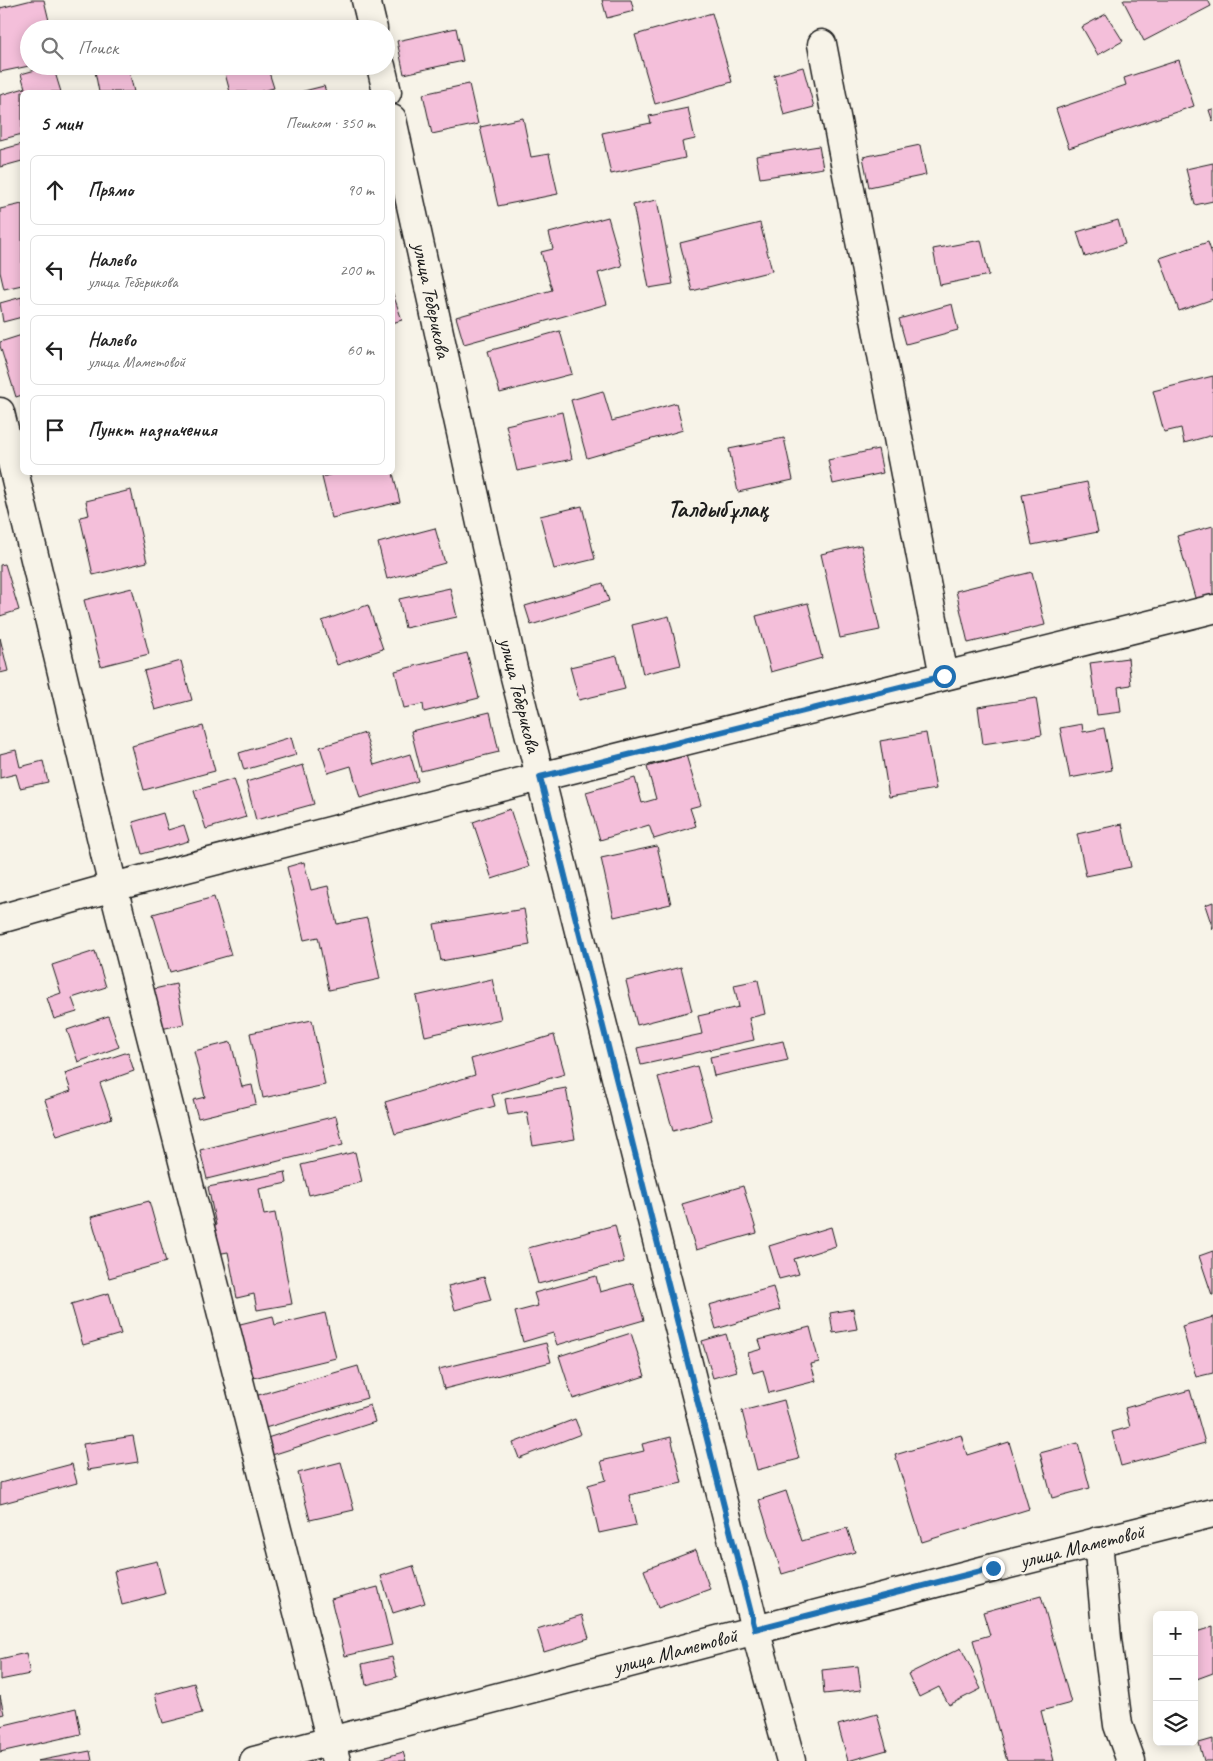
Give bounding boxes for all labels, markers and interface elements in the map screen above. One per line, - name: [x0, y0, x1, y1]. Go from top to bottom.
- search box: [20, 20, 395, 75]
- icon: search: [38, 34, 66, 62]
- text: Поиск: [78, 36, 118, 60]
- text: 5 мин: [40, 110, 82, 136]
- text: Пешком · 350 m: [286, 113, 375, 133]
- icon: ahead: [41, 176, 69, 204]
- text: Прямо: [88, 178, 133, 202]
- text: 90 m: [347, 180, 374, 200]
- street label: улица Теберикова: [407, 238, 457, 362]
- text: Налево: [88, 248, 136, 272]
- icon: left: [41, 256, 69, 284]
- text: 200 m: [340, 260, 374, 280]
- text: улица Теберикова: [88, 272, 178, 292]
- text: Налево: [88, 328, 136, 352]
- icon: left: [41, 336, 69, 364]
- text: 60 m: [347, 340, 374, 360]
- text: улица Маметовой: [88, 352, 185, 372]
- icon: arrive: [41, 416, 69, 444]
- text: Пункт назначения: [88, 418, 217, 442]
- district label: Талдыбұлақ: [667, 494, 770, 524]
- street label: улица Теберикова: [493, 633, 547, 757]
- route start: [933, 665, 956, 688]
- street label: улица Маметовой: [1015, 1518, 1148, 1575]
- route end: [982, 1557, 1005, 1580]
- map controls: [1153, 1611, 1198, 1746]
- button: +: [1153, 1611, 1198, 1656]
- street label: улица Маметовой: [608, 1622, 741, 1681]
- button: −: [1153, 1656, 1198, 1701]
- button: layers: [1153, 1701, 1198, 1746]

